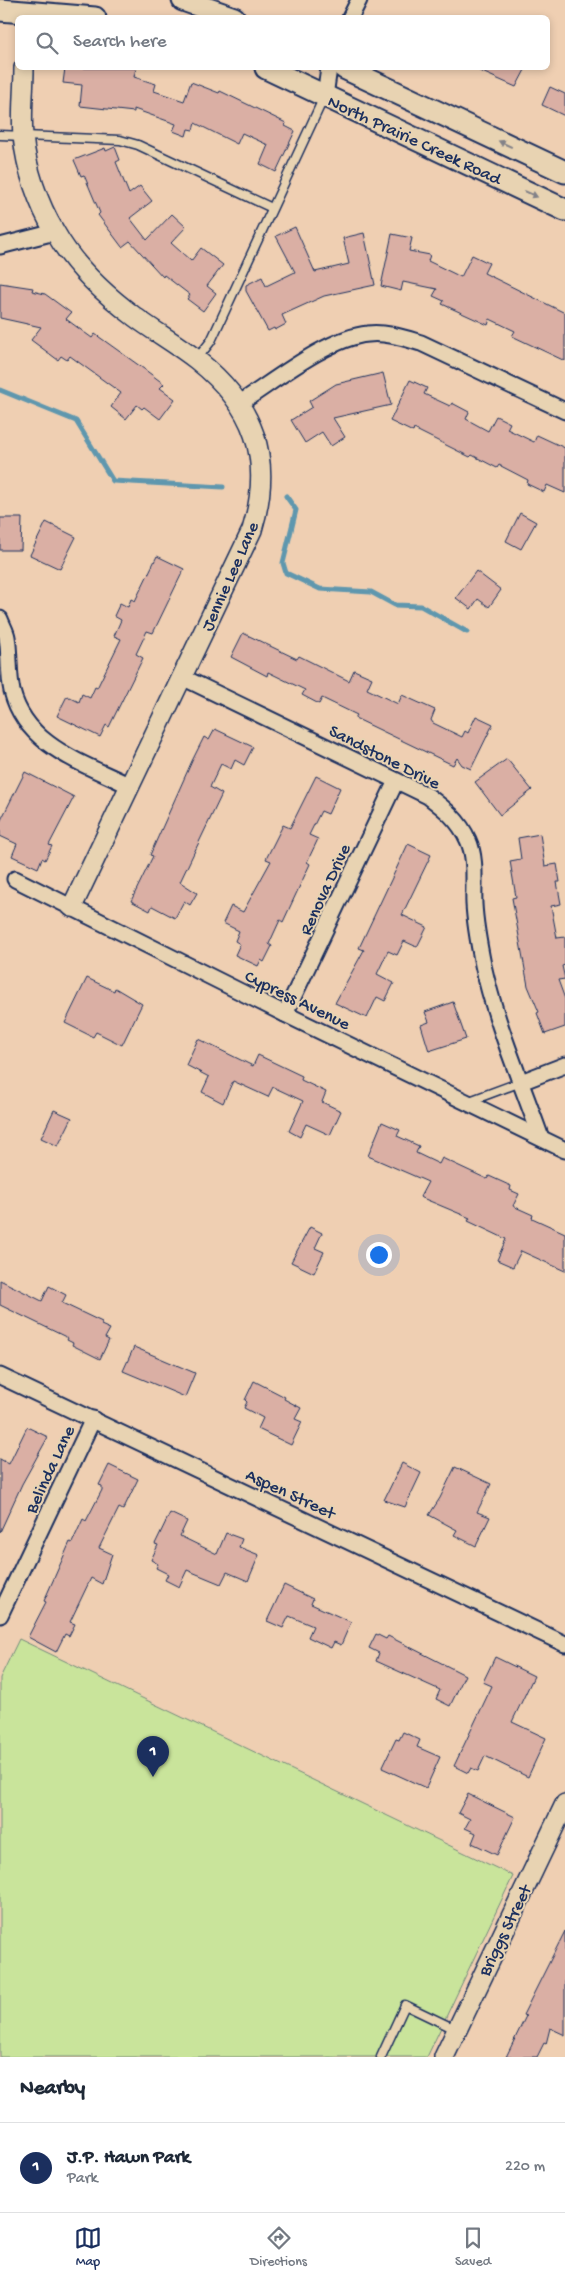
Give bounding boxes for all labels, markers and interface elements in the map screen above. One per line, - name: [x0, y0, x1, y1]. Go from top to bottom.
- search box: [15, 15, 550, 70]
- icon: search: [33, 29, 61, 57]
- text: Search here: [73, 31, 167, 54]
- street label: North Prairie Creek Road: [324, 92, 505, 191]
- one-way arrow: [498, 140, 512, 148]
- one-way arrow: [524, 190, 538, 198]
- street label: Jennie Lee Lane: [198, 519, 265, 635]
- street label: Sandstone Drive: [325, 721, 444, 796]
- street label: Renova Drive: [296, 841, 357, 939]
- street label: Cypress Avenue: [241, 967, 354, 1036]
- your location: [366, 1242, 392, 1268]
- street label: Belinda Lane: [21, 1422, 81, 1518]
- street label: Aspen Street: [242, 1465, 339, 1526]
- pin: 1: [137, 1736, 169, 1777]
- street label: Briggs Street: [475, 1881, 538, 1981]
- text: Nearby: [20, 2077, 85, 2102]
- text: J.P. Hawn Park: [67, 2147, 190, 2170]
- text: 1: [33, 2158, 39, 2177]
- text: 220 m: [505, 2158, 545, 2177]
- text: Park: [67, 2170, 98, 2189]
- tab: Map: [74, 2224, 102, 2271]
- tab: Directions: [250, 2224, 307, 2271]
- tab: Saved: [455, 2224, 491, 2271]

